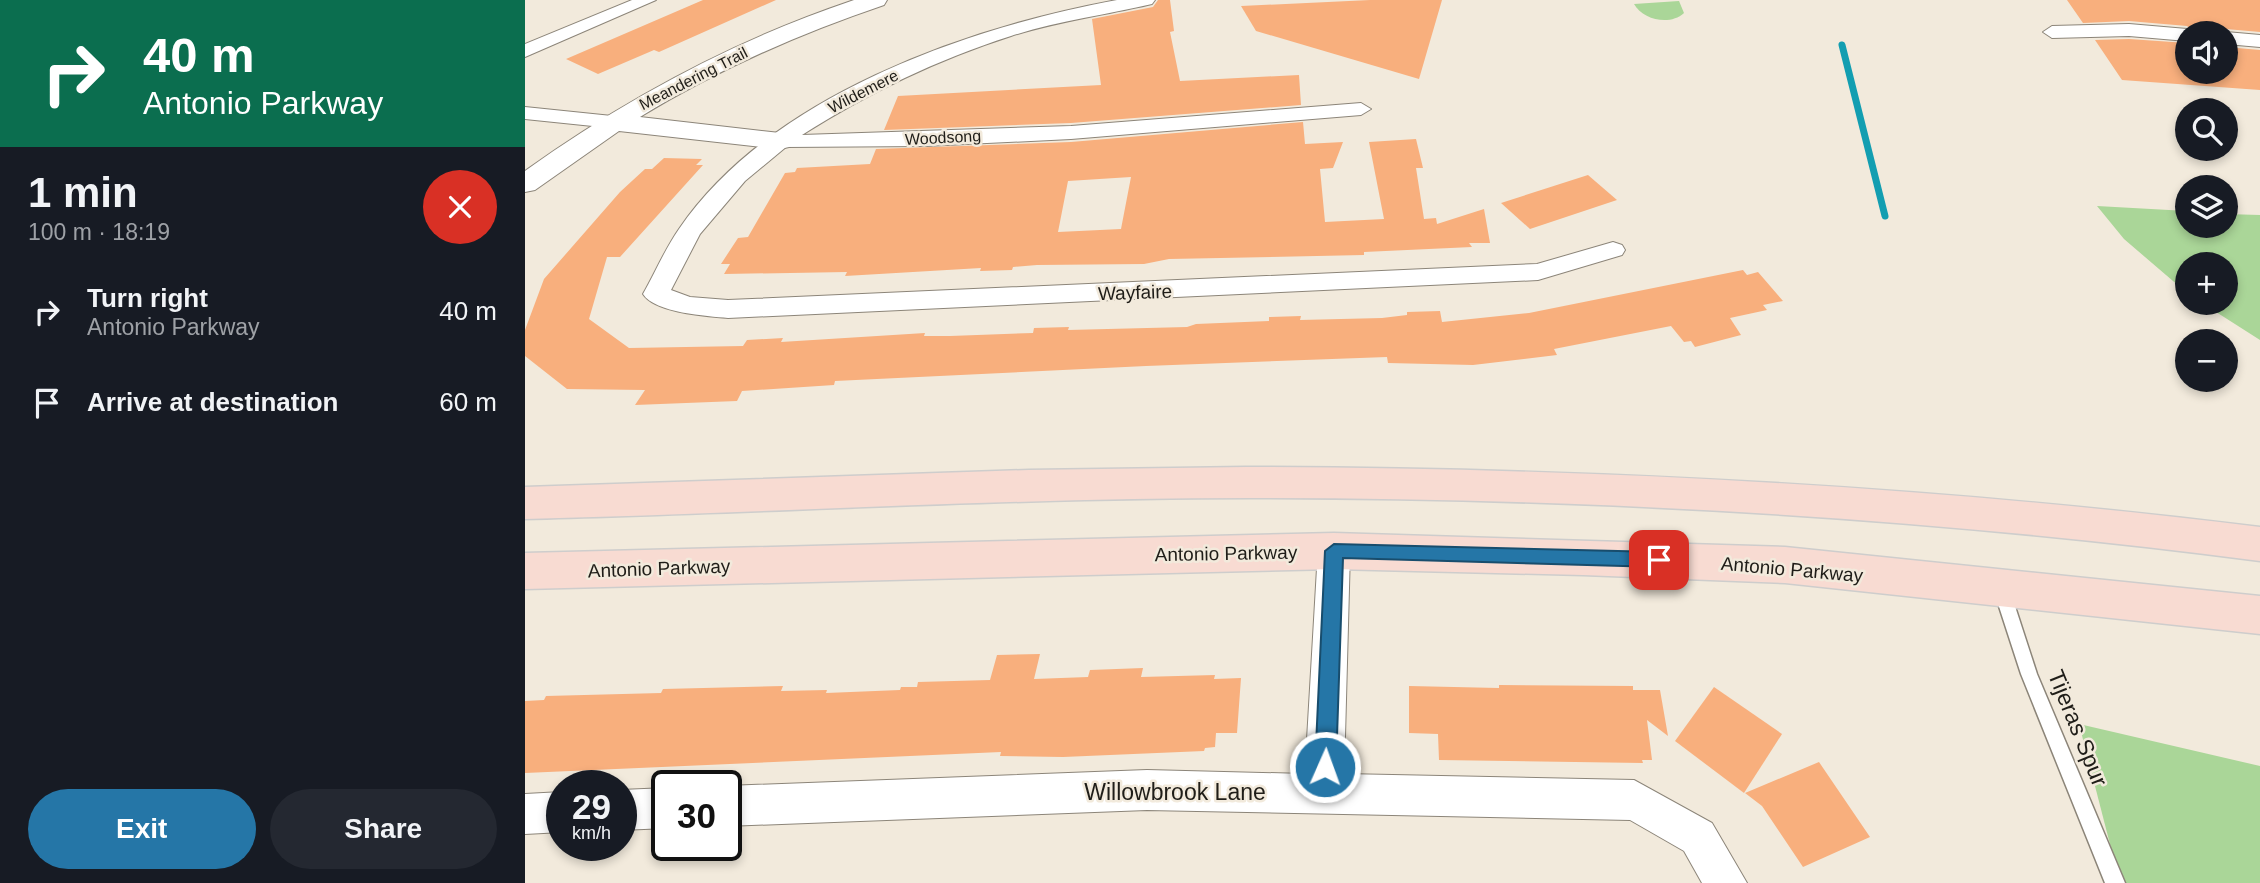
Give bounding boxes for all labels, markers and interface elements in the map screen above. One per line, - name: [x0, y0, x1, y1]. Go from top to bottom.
- map controls: [2175, 21, 2238, 392]
- button: sound: [2175, 21, 2238, 84]
- icon: right: [28, 28, 119, 119]
- text: 40 m: [143, 28, 255, 82]
- street label: Meandering Trail: [636, 44, 750, 113]
- street label: Wildemere: [825, 66, 901, 116]
- text: Antonio Parkway: [143, 85, 383, 121]
- button: search: [2175, 98, 2238, 161]
- street label: Woodsong: [905, 127, 982, 148]
- text: 1 min: [28, 169, 138, 216]
- button: close: [423, 170, 497, 244]
- button: layers: [2175, 175, 2238, 238]
- text: 100 m · 18:19: [28, 219, 170, 245]
- button: +: [2175, 252, 2238, 315]
- street label: Wayfaire: [1098, 281, 1172, 304]
- text: Turn right: [87, 283, 208, 313]
- icon: right: [28, 293, 66, 331]
- text: 40 m: [439, 296, 497, 326]
- text: Antonio Parkway: [87, 314, 260, 340]
- button: −: [2175, 329, 2238, 392]
- icon: arrive: [28, 384, 66, 422]
- text: Arrive at destination: [87, 387, 338, 417]
- text: 60 m: [439, 387, 497, 417]
- pin: [1629, 530, 1689, 590]
- icon: arrive: [1640, 541, 1678, 579]
- street label: Antonio Parkway: [1155, 542, 1298, 565]
- street label: Antonio Parkway: [1720, 553, 1864, 586]
- street label: Antonio Parkway: [587, 556, 731, 581]
- street label: Tijeras Spur: [2043, 666, 2113, 790]
- position arrow: [1288, 730, 1362, 804]
- speed limit sign: 30: [651, 770, 742, 861]
- street label: Willowbrook Lane: [1084, 779, 1266, 805]
- text: 29: [572, 787, 611, 826]
- button: Exit: [28, 789, 256, 869]
- button: Share: [270, 789, 497, 869]
- text: km/h: [572, 823, 611, 843]

